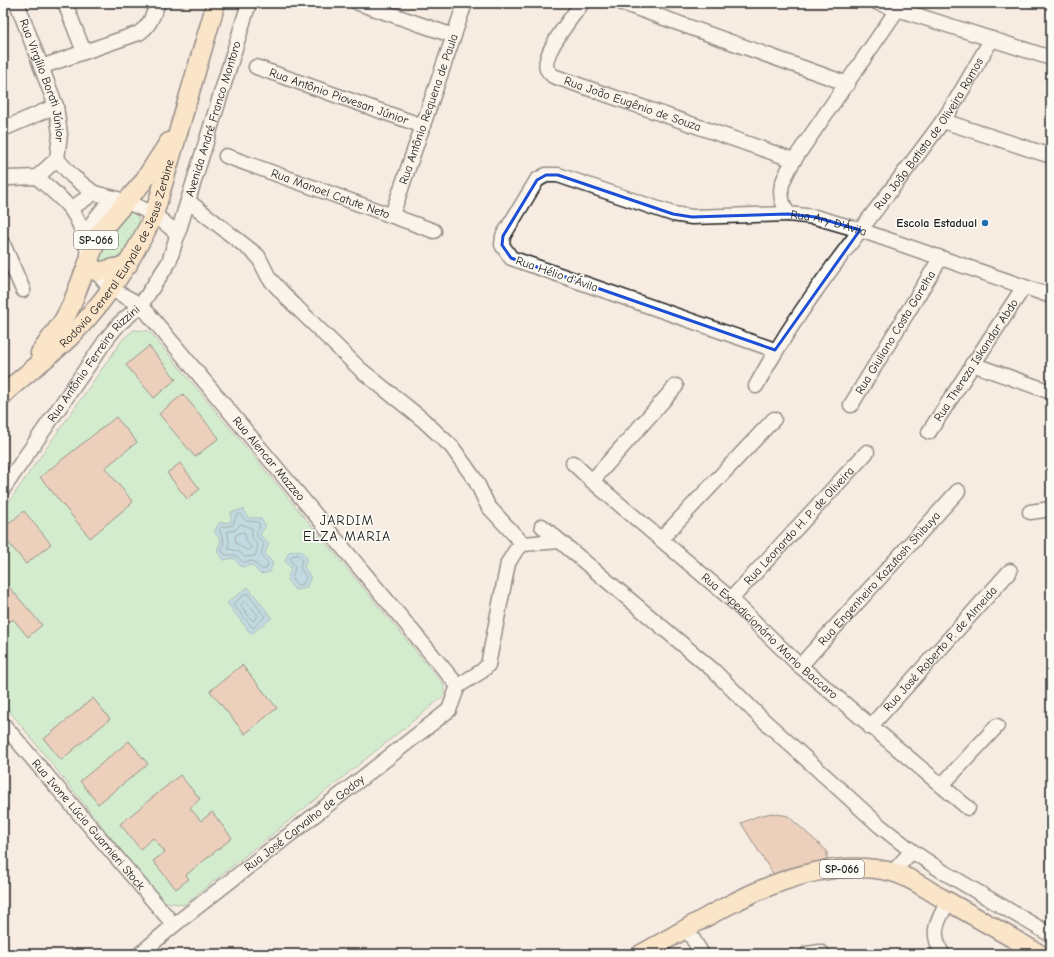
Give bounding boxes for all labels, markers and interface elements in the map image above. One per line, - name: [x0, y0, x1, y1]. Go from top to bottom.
- street label: Rua Virgílio Borati Júnior: [17, 17, 67, 143]
- street label: Rua Antônio Requena de Paula: [396, 32, 461, 186]
- street label: Avenida André Franco Montoro: [183, 39, 244, 198]
- street label: Rua João Batista de Oliveira Ramos: [871, 55, 986, 213]
- street label: Rua Antônio Piovesan Júnior: [267, 65, 411, 127]
- street label: Rua João Eugênio de Souza: [562, 73, 703, 134]
- street label: Rodovia General Euryale de Jesus Zerbine: [57, 158, 177, 350]
- street label: Rua Manoel Catute Neto: [269, 166, 392, 221]
- street label: Rua Ary D'Ávila: [790, 207, 869, 239]
- place label: Escola Estadual: [896, 216, 977, 230]
- marker: Escola Estadual: [980, 218, 990, 228]
- road number: SP-066: [74, 231, 118, 249]
- street label: Rua Hélio d'Ávila: [514, 253, 600, 295]
- street label: Rua Giuliano Costa Garelha: [852, 268, 938, 397]
- street label: Rua Thereza Iskandar Abdo: [931, 296, 1021, 424]
- street label: Rua Antônio Ferreira Rizzini: [44, 302, 143, 425]
- street label: Rua Alencar Mazzeo: [230, 414, 308, 504]
- street label: Rua Leonardo H. P. de Oliveira: [741, 464, 857, 588]
- street label: Rua Engenheiro Kazutosh Shibuya: [815, 509, 943, 648]
- district label: JARDIM ELZA MARIA: [303, 512, 391, 545]
- street label: Rua Expedicionário Mario Baccaro: [699, 570, 841, 702]
- street label: Rua José Roberto P. de Almeida: [880, 583, 1000, 714]
- street label: Rua Ivone Lúcia Guarnieri Stock: [29, 756, 148, 893]
- street label: Rua José Carvalho de Godoy: [241, 772, 368, 874]
- road number: SP-066: [820, 860, 864, 878]

